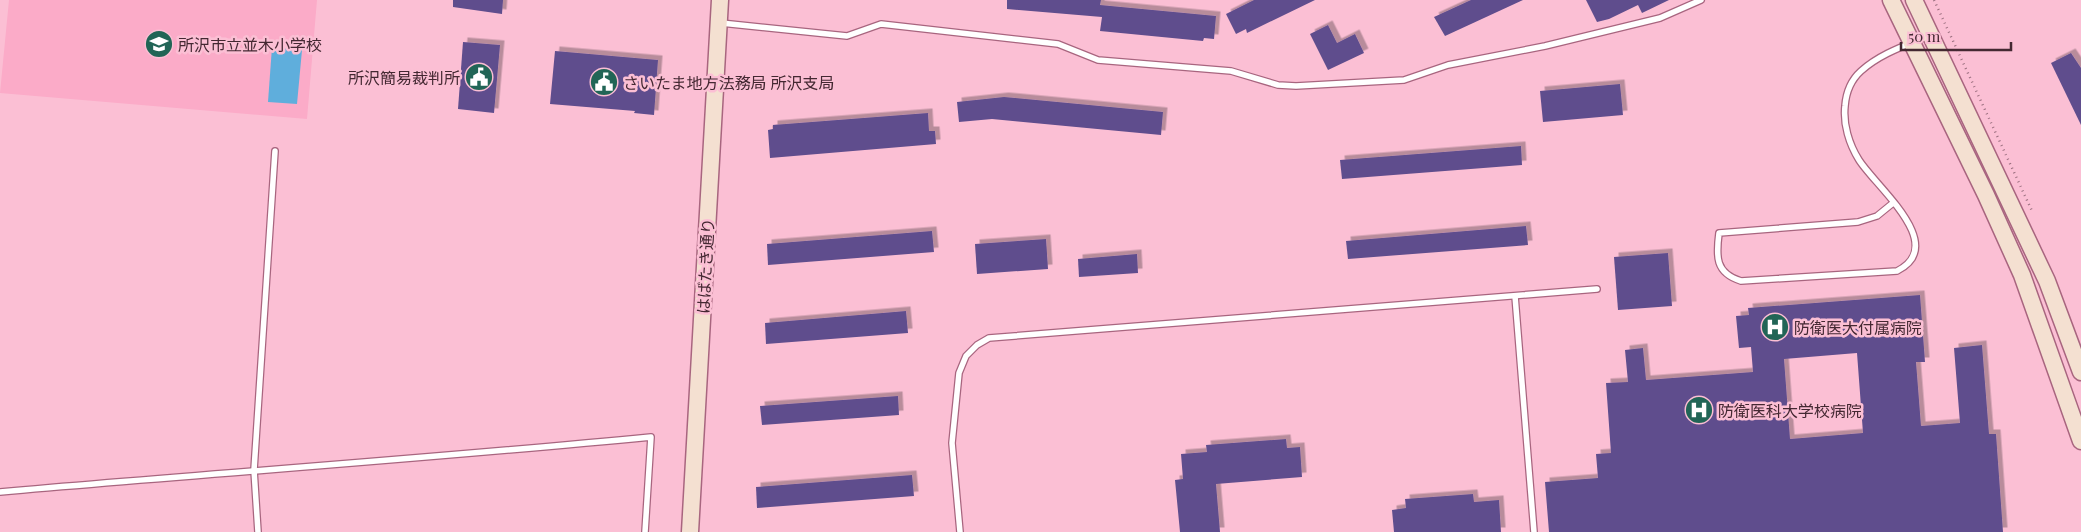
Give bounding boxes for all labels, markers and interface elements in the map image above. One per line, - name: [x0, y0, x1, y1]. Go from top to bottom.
- scale bar: [1901, 20, 2011, 52]
- text: 50 m: [1908, 26, 1941, 46]
- school or university icon: 所沢市立並木小学校: [144, 29, 174, 59]
- place label: 所沢市立並木小学校: [178, 34, 322, 55]
- public building icon: 所沢簡易裁判所: [464, 62, 494, 92]
- place label: 所沢簡易裁判所: [348, 67, 460, 88]
- public building icon: さいたま地方法務局 所沢支局: [589, 67, 619, 97]
- place label: さいたま地方法務局 所沢支局: [623, 72, 835, 93]
- street label: はばたき通り: [692, 218, 718, 314]
- hospital icon: 防衛医大付属病院: [1760, 312, 1790, 342]
- place label: 防衛医大付属病院: [1794, 317, 1922, 338]
- hospital icon: 防衛医科大学校病院: [1684, 395, 1714, 425]
- place label: 防衛医科大学校病院: [1718, 400, 1862, 421]

